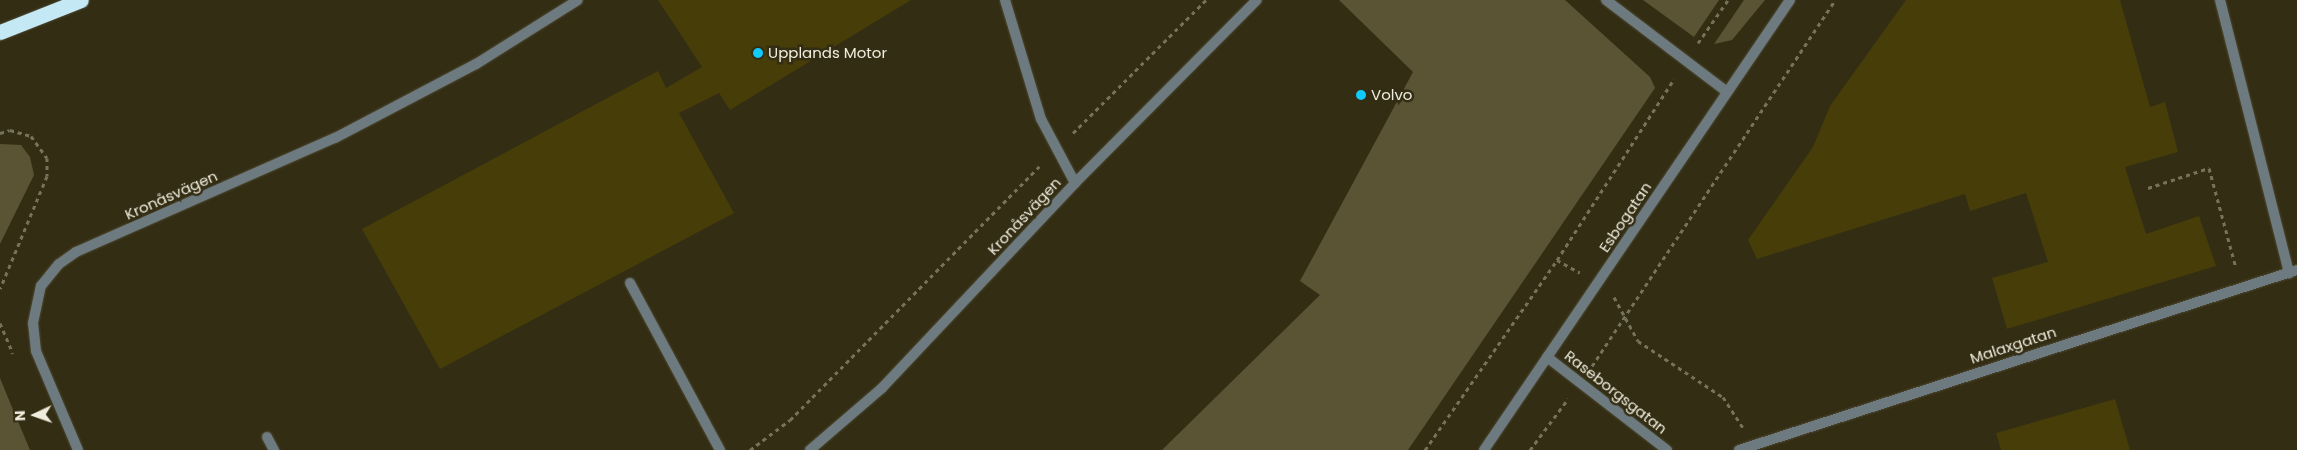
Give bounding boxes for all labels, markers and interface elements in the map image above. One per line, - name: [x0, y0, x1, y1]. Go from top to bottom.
- place label: Upplands Motor: [768, 44, 887, 62]
- marker: Upplands Motor: [752, 47, 764, 59]
- place label: Volvo: [1371, 86, 1412, 104]
- marker: Volvo: [1355, 89, 1367, 101]
- street label: Kronåsvägen: [122, 167, 220, 223]
- street label: Kronåsvägen: [984, 174, 1064, 258]
- street label: Esbogatan: [1595, 178, 1655, 256]
- street label: Malaxgatan: [1968, 323, 2058, 367]
- street label: Raseborgsgatan: [1561, 346, 1671, 438]
- north arrow: [10, 390, 60, 440]
- text: N: [10, 410, 30, 422]

